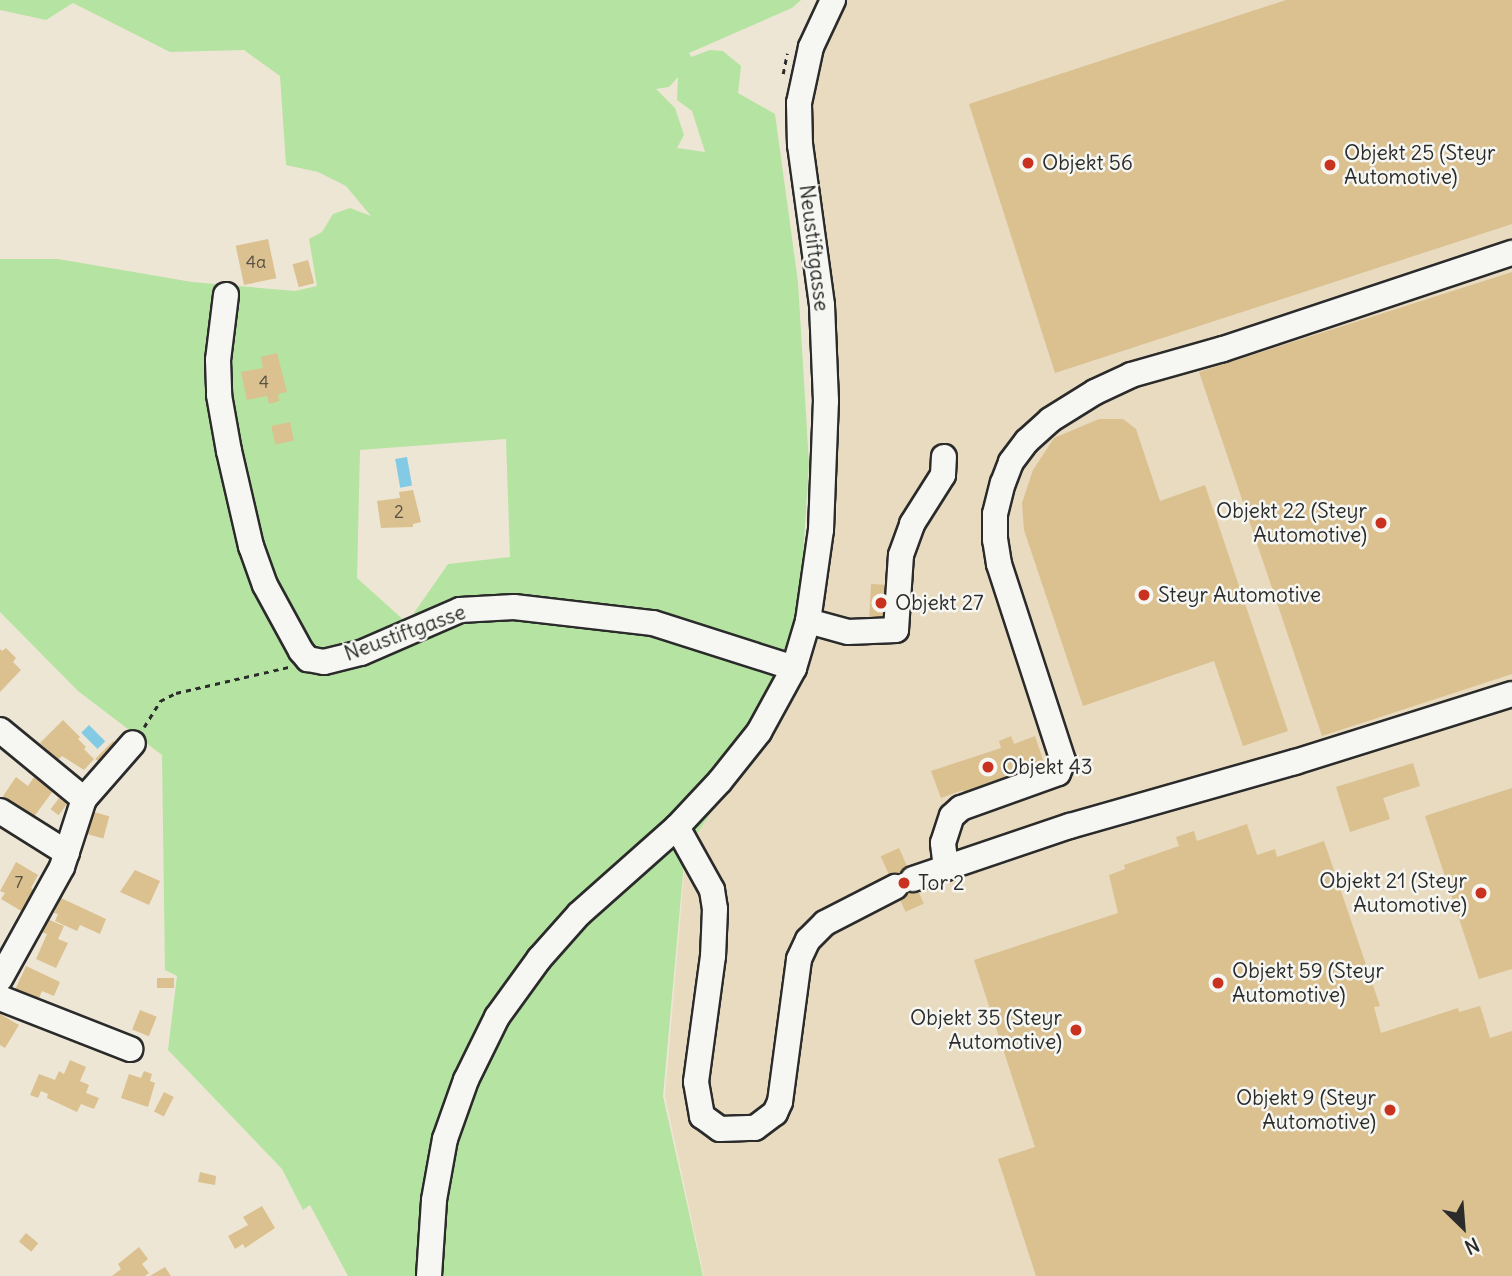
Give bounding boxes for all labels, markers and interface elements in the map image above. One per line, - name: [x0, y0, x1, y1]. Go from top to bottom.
- place label: Objekt 25 (Steyr Automotive): [1344, 140, 1496, 190]
- place label: Objekt 56: [1042, 150, 1133, 176]
- marker: Objekt 56: [1020, 155, 1036, 171]
- marker: Objekt 25 (Steyr Automotive): [1322, 157, 1338, 173]
- street label: Neustiftgasse: [794, 183, 834, 313]
- house number: 4a: [246, 251, 266, 273]
- house number: 4: [259, 371, 269, 393]
- place label: Objekt 22 (Steyr Automotive): [1216, 498, 1367, 548]
- house number: 2: [394, 501, 404, 523]
- marker: Objekt 22 (Steyr Automotive): [1373, 515, 1389, 531]
- place label: Steyr Automotive: [1158, 582, 1321, 608]
- marker: Steyr Automotive: [1136, 587, 1152, 603]
- place label: Objekt 27: [895, 590, 983, 616]
- marker: Objekt 27: [873, 595, 889, 611]
- street label: Neustiftgasse: [341, 599, 469, 667]
- place label: Objekt 43: [1002, 754, 1093, 780]
- marker: Objekt 43: [980, 759, 996, 775]
- place label: Objekt 21 (Steyr Automotive): [1319, 868, 1467, 918]
- place label: Tor 2: [918, 870, 964, 896]
- house number: 7: [15, 871, 23, 893]
- marker: Tor 2: [896, 875, 912, 891]
- marker: Objekt 21 (Steyr Automotive): [1473, 885, 1489, 901]
- place label: Objekt 59 (Steyr Automotive): [1232, 958, 1384, 1008]
- marker: Objekt 59 (Steyr Automotive): [1210, 975, 1226, 991]
- place label: Objekt 35 (Steyr Automotive): [910, 1005, 1062, 1055]
- marker: Objekt 35 (Steyr Automotive): [1068, 1022, 1084, 1038]
- place label: Objekt 9 (Steyr Automotive): [1236, 1085, 1376, 1135]
- marker: Objekt 9 (Steyr Automotive): [1382, 1102, 1398, 1118]
- north arrow: [1428, 1192, 1498, 1262]
- text: N: [1461, 1232, 1483, 1260]

